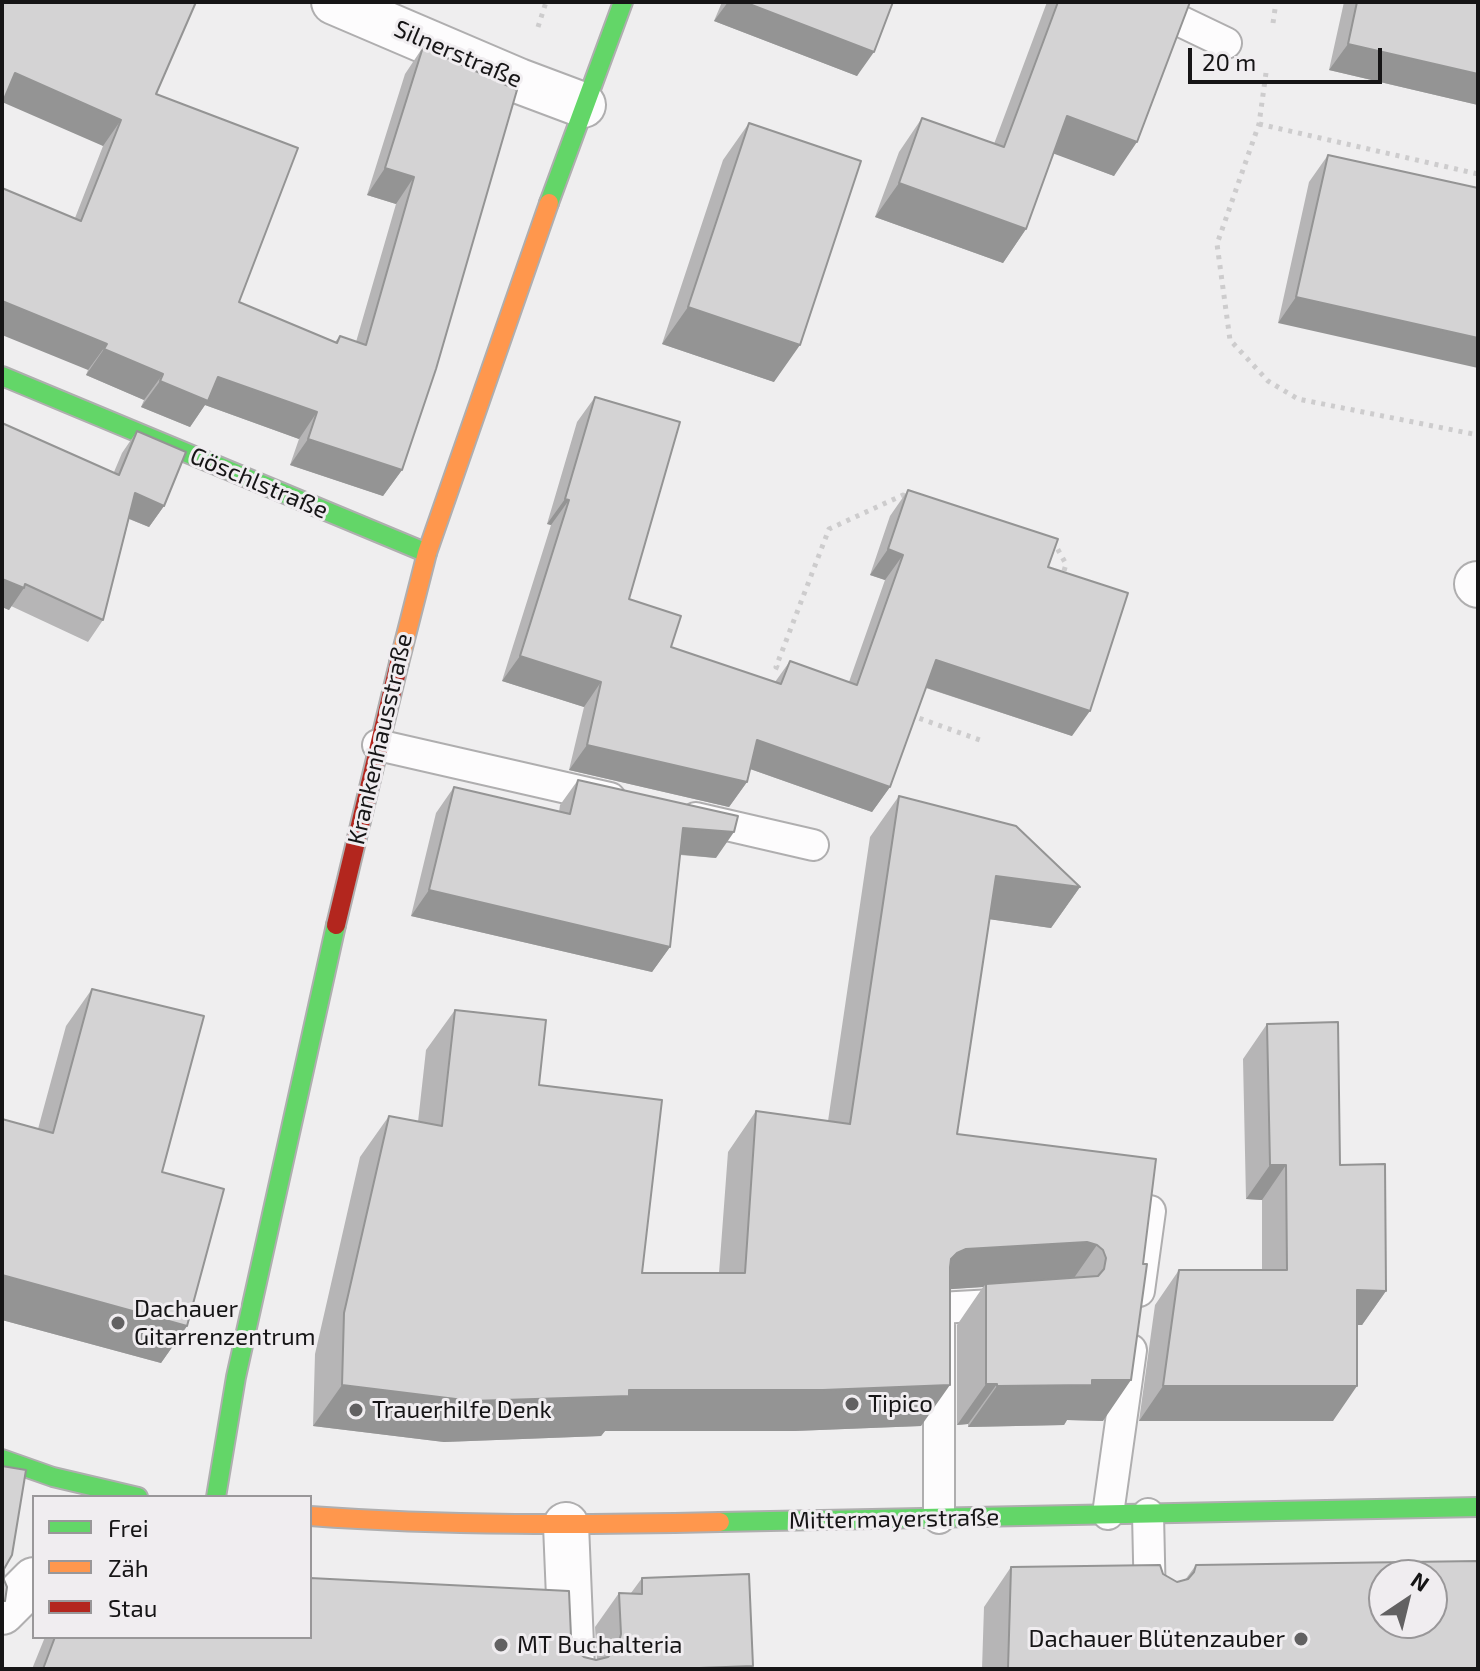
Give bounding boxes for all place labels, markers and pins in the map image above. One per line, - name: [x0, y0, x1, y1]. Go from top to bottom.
- place label: Dachauer Gitarrenzentrum: [134, 1295, 316, 1351]
- marker: Dachauer Gitarrenzentrum: [109, 1314, 127, 1332]
- place label: Tipico: [868, 1390, 933, 1418]
- marker: Tipico: [843, 1395, 861, 1413]
- place label: Trauerhilfe Denk: [372, 1396, 552, 1424]
- marker: Trauerhilfe Denk: [347, 1401, 365, 1419]
- place label: Dachauer Blütenzauber: [1029, 1625, 1285, 1653]
- marker: Dachauer Blütenzauber: [1292, 1630, 1310, 1648]
- place label: MT Buchalteria: [517, 1631, 683, 1659]
- marker: MT Buchalteria: [492, 1636, 510, 1654]

